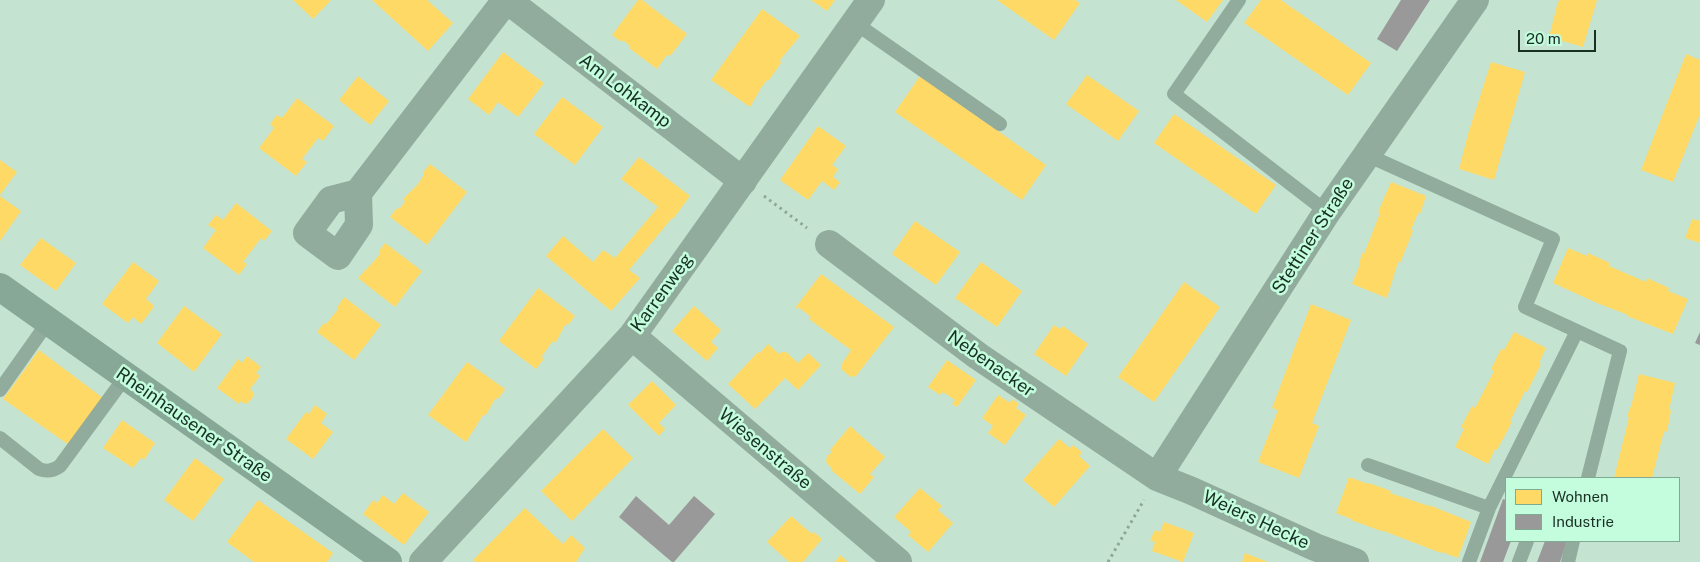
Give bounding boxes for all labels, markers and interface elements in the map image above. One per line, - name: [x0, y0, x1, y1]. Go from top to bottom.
- scale bar: [1520, 20, 1598, 52]
- text: 20 m: [1526, 30, 1561, 47]
- street label: Am Lohkamp: [575, 49, 675, 133]
- street label: Stettiner Straße: [1267, 174, 1359, 298]
- street label: Karrenweg: [626, 250, 698, 336]
- street label: Nebenacker: [943, 326, 1039, 402]
- street label: Rheinhausener Straße: [112, 363, 276, 487]
- street label: Wiesenstraße: [714, 404, 816, 494]
- legend: [1505, 477, 1680, 542]
- street label: Weiers Hecke: [1199, 486, 1313, 554]
- text: Wohnen: [1552, 488, 1609, 505]
- text: Industrie: [1552, 513, 1614, 530]

